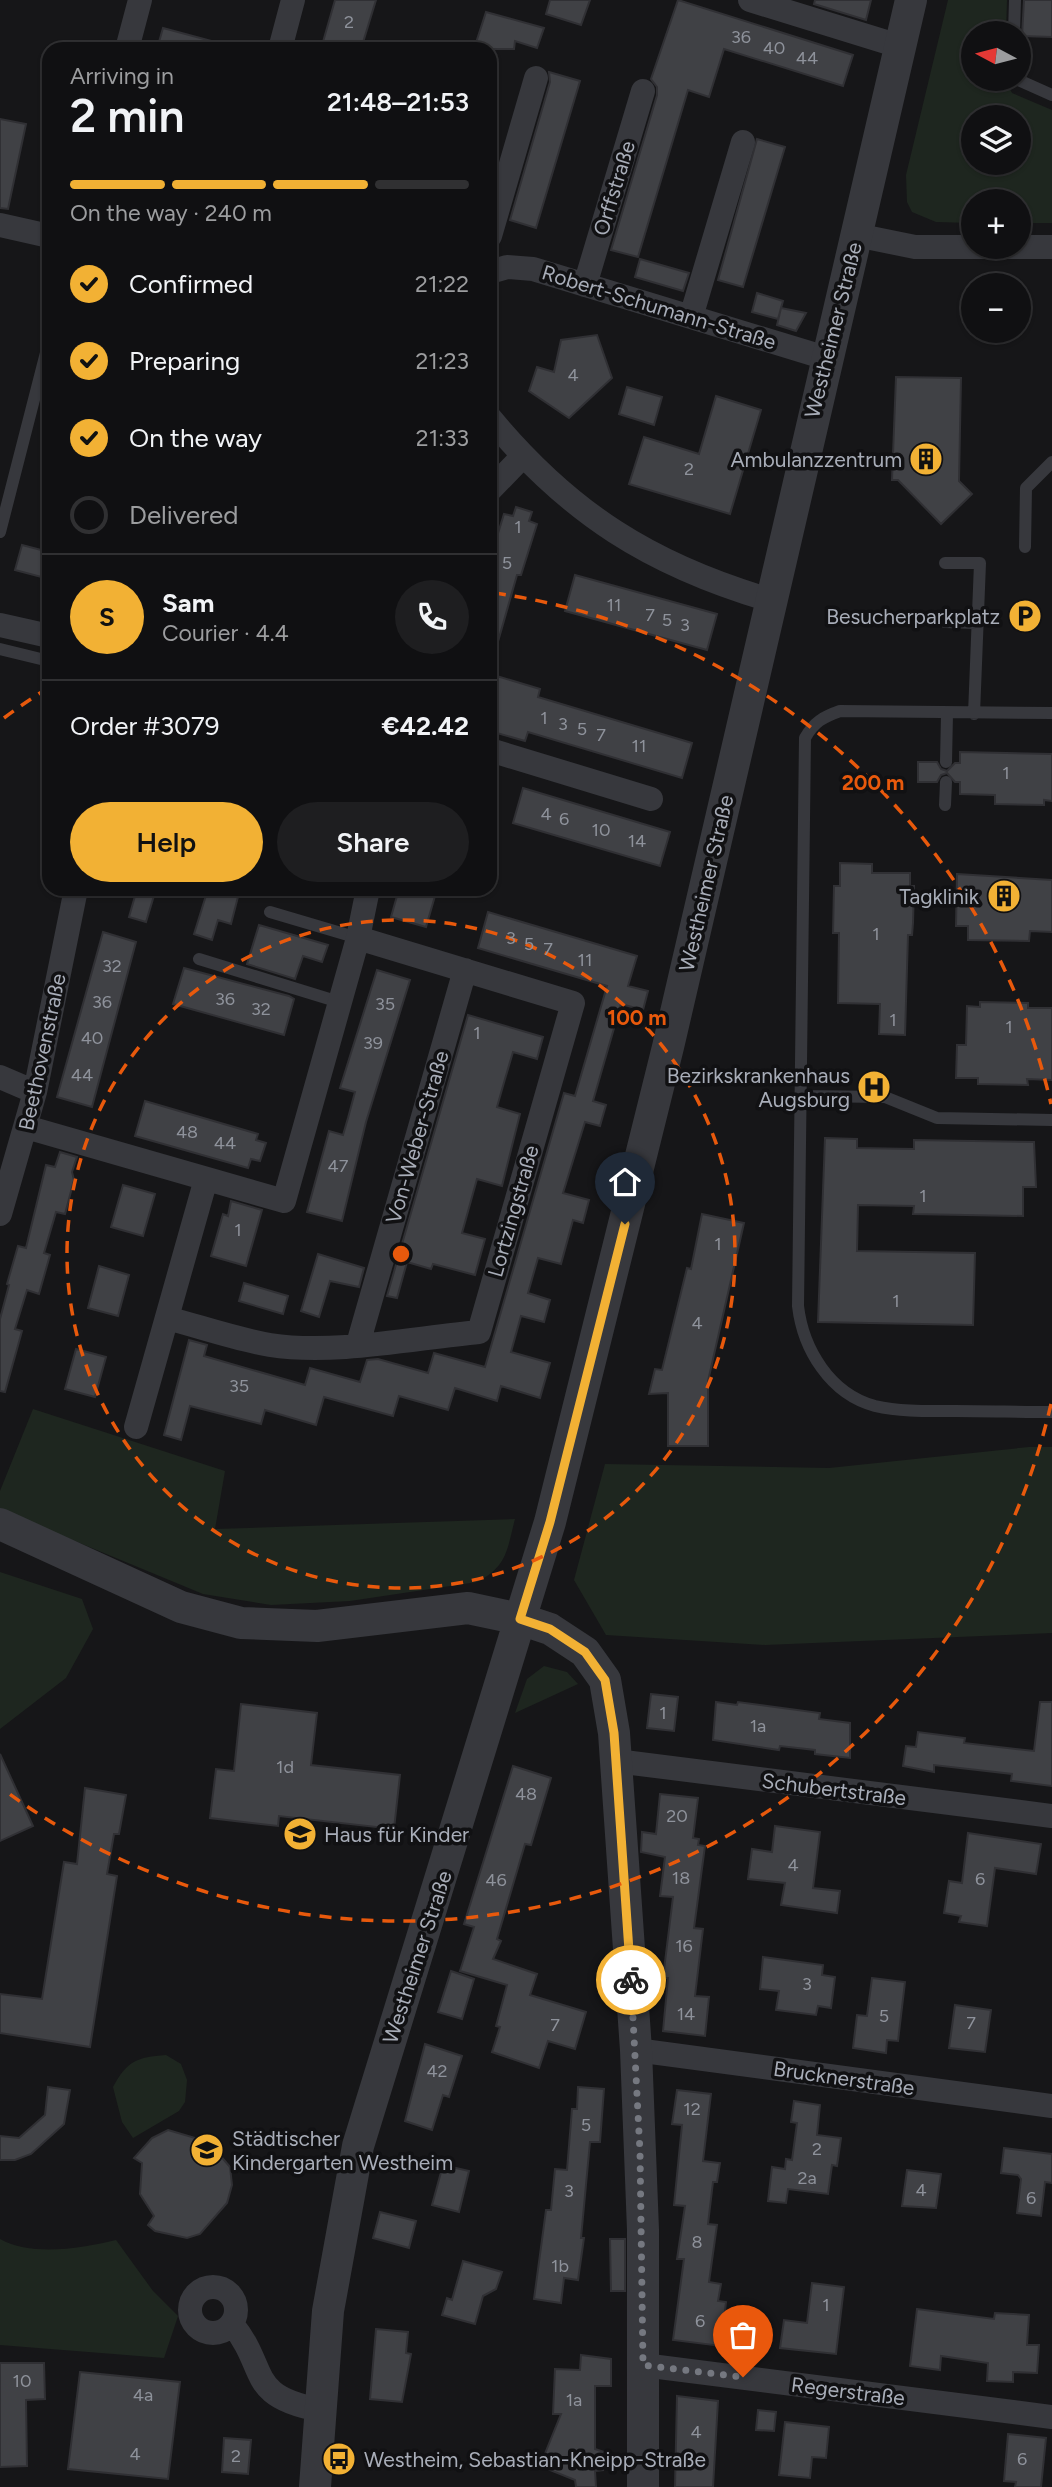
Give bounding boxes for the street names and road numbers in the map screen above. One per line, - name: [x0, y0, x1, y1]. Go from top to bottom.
- street label: Orffstraße: [588, 138, 640, 238]
- street label: Westheimer Straße: [799, 240, 867, 420]
- street label: Robert-Schumann-Straße: [539, 259, 779, 355]
- street label: Westheimer Straße: [674, 792, 738, 974]
- street label: Beethovenstraße: [13, 971, 71, 1133]
- street label: Von-Weber-Straße: [380, 1048, 454, 1226]
- street label: Lortzingstraße: [482, 1142, 544, 1280]
- street label: Schubertstraße: [760, 1768, 908, 1810]
- street label: Westheimer Straße: [377, 1867, 457, 2047]
- street label: Brucknerstraße: [772, 2056, 916, 2100]
- street label: Regerstraße: [790, 2372, 906, 2410]

